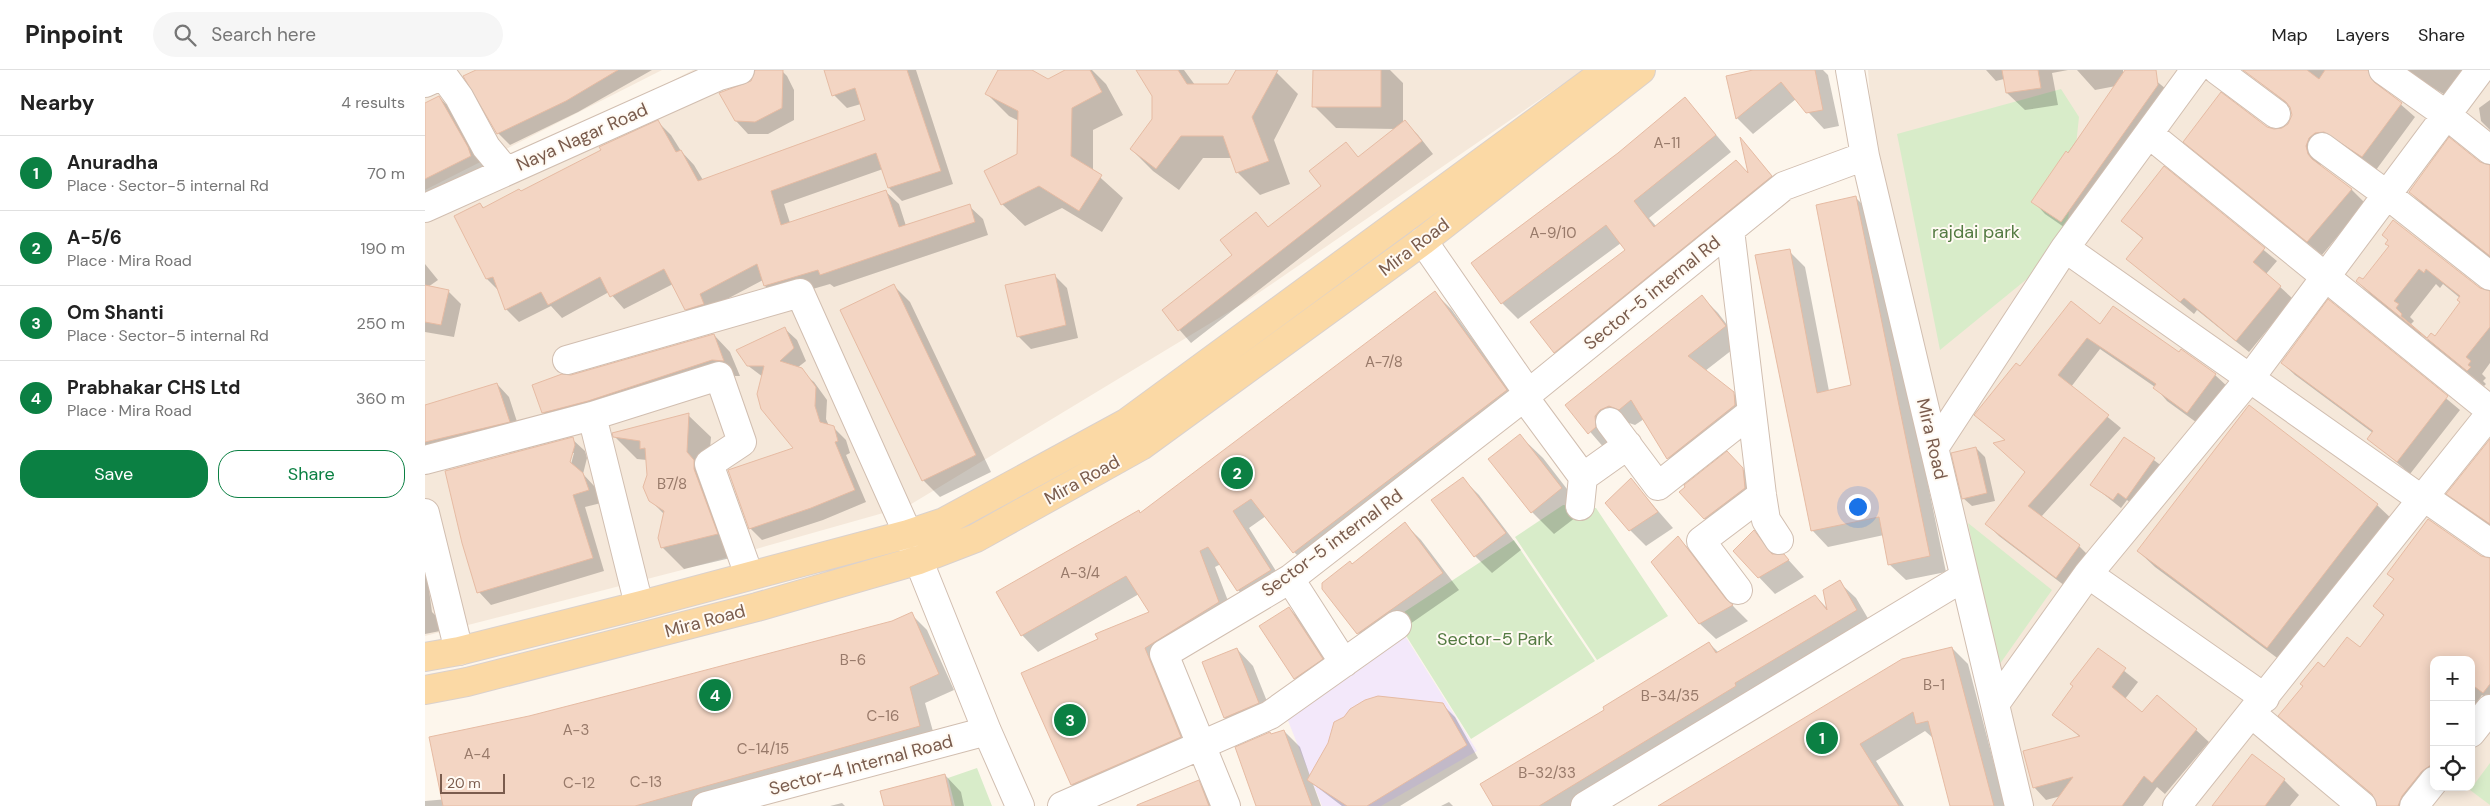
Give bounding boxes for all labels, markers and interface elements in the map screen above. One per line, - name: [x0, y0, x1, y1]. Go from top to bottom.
- search box: [153, 12, 503, 57]
- text: Pinpoint: [25, 19, 123, 50]
- icon: search: [171, 21, 199, 49]
- text: Search here: [211, 22, 316, 47]
- text: Map: [2272, 23, 2308, 47]
- text: Layers: [2336, 23, 2390, 47]
- text: Share: [2418, 23, 2465, 47]
- text: Nearby: [20, 89, 94, 117]
- text: 4 results: [341, 92, 405, 113]
- street label: Naya Nagar Road: [513, 97, 651, 177]
- house number: A-11: [1654, 133, 1681, 153]
- text: Anuradha: [67, 150, 158, 175]
- text: 1: [33, 163, 39, 184]
- text: 70 m: [367, 163, 405, 184]
- text: Place · Sector-5 internal Rd: [67, 175, 269, 196]
- street label: Mira Road: [1374, 213, 1454, 281]
- park label: rajdai park: [1932, 220, 2020, 244]
- house number: A-9/10: [1529, 223, 1577, 243]
- text: A-5/6: [67, 225, 122, 250]
- street label: Sector-5 internal Rd: [1579, 230, 1725, 356]
- text: 2: [31, 238, 41, 259]
- text: 190 m: [361, 238, 405, 259]
- text: Place · Mira Road: [67, 250, 192, 271]
- text: Om Shanti: [67, 300, 164, 325]
- text: 3: [31, 313, 41, 334]
- text: 250 m: [357, 313, 405, 334]
- text: Place · Sector-5 internal Rd: [67, 325, 269, 346]
- house number: A-7/8: [1365, 352, 1403, 372]
- text: Prabhakar CHS Ltd: [67, 375, 241, 400]
- text: 4: [31, 388, 41, 409]
- text: 360 m: [356, 388, 405, 409]
- street label: Mira Road: [1911, 396, 1953, 482]
- text: Place · Mira Road: [67, 400, 192, 421]
- street label: Mira Road: [1040, 449, 1124, 511]
- button: Save: [20, 450, 208, 498]
- button: Share: [218, 450, 405, 498]
- pin: 2: [1221, 454, 1253, 492]
- house number: B7/8: [657, 474, 687, 494]
- street label: Sector-5 internal Rd: [1257, 484, 1407, 602]
- your location: [1845, 494, 1871, 520]
- house number: A-3/4: [1060, 563, 1100, 583]
- street label: Mira Road: [662, 599, 748, 643]
- park label: Sector-5 Park: [1437, 627, 1553, 651]
- house number: B-6: [840, 650, 866, 670]
- map controls: [2430, 656, 2475, 791]
- button: +: [2430, 656, 2475, 701]
- house number: B-1: [1923, 675, 1945, 695]
- pin: 4: [699, 676, 731, 714]
- house number: B-34/35: [1641, 686, 1699, 706]
- pin: 3: [1054, 701, 1086, 739]
- button: −: [2430, 701, 2475, 746]
- house number: C-16: [867, 706, 899, 726]
- pin: 1: [1806, 719, 1838, 757]
- house number: A-3: [563, 720, 589, 740]
- street label: Sector-4 Internal Road: [766, 729, 956, 801]
- house number: C-14/15: [737, 739, 789, 759]
- house number: A-4: [464, 744, 490, 764]
- button: locate: [2430, 746, 2475, 791]
- house number: B-32/33: [1518, 763, 1576, 783]
- scale bar: [440, 771, 505, 794]
- house number: C-13: [630, 772, 662, 792]
- house number: C-12: [563, 773, 595, 793]
- text: 20 m: [447, 774, 481, 792]

